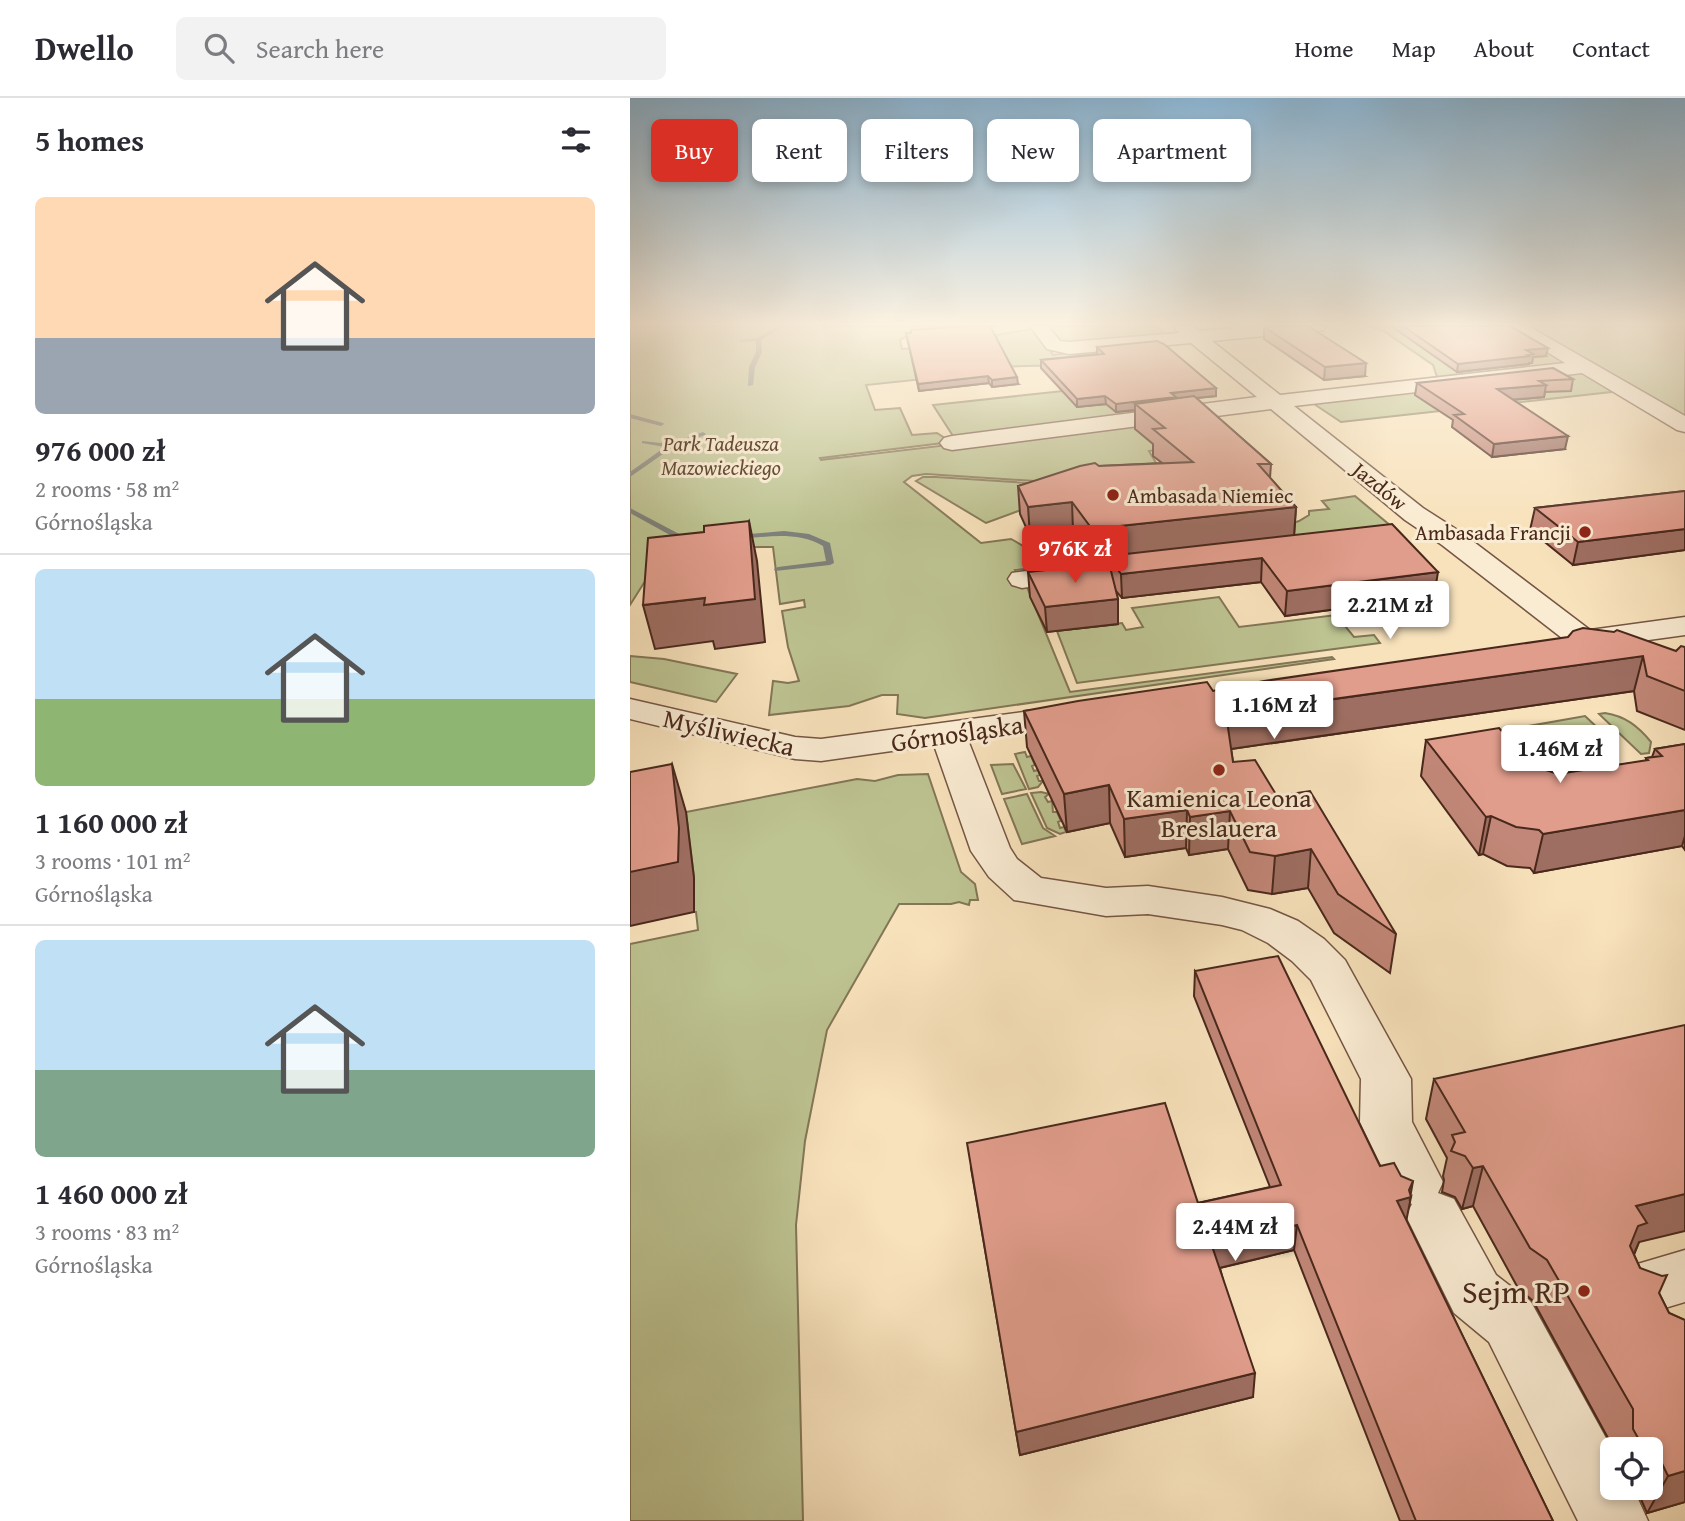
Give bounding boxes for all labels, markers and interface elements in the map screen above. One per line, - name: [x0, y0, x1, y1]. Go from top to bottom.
- search box: [176, 17, 666, 80]
- text: Dwello: [35, 24, 134, 72]
- icon: search: [200, 29, 238, 67]
- text: Search here: [256, 29, 384, 68]
- text: Home: [1295, 31, 1354, 66]
- text: Map: [1392, 31, 1436, 66]
- text: About: [1474, 31, 1534, 66]
- text: Contact: [1572, 31, 1650, 66]
- text: 5 homes: [35, 118, 144, 162]
- chip: Buy: [651, 119, 738, 182]
- chip: Rent: [752, 119, 847, 182]
- chip: Filters: [861, 119, 973, 182]
- chip: New: [987, 119, 1079, 182]
- chip: Apartment: [1093, 119, 1251, 182]
- icon: filters: [557, 121, 595, 159]
- icon: home: [252, 243, 378, 369]
- text: 976 000 zł: [35, 428, 166, 472]
- park label: Park Tadeusza Mazowieckiego: [661, 428, 781, 483]
- street label: Jazdów: [1344, 452, 1414, 518]
- text: 2 rooms · 58 m²: [35, 472, 179, 505]
- place label: Ambasada Niemiec: [1127, 480, 1293, 511]
- marker: Ambasada Niemiec: [1105, 487, 1121, 503]
- text: Górnośląska: [35, 505, 153, 538]
- place label: Ambasada Francji: [1415, 517, 1571, 548]
- marker: Ambasada Francji: [1577, 524, 1593, 540]
- pin: 976K zł: [1010, 526, 1140, 585]
- text: 976K zł: [1038, 531, 1112, 564]
- pin: 2.21M zł: [1318, 582, 1462, 641]
- text: 2.21M zł: [1347, 587, 1433, 620]
- icon: home: [252, 615, 378, 741]
- pin: 1.16M zł: [1202, 682, 1346, 741]
- text: 1.16M zł: [1231, 687, 1317, 720]
- street label: Myśliwiecka: [659, 698, 799, 766]
- street label: Górnośląska: [888, 704, 1026, 762]
- pin: 1.46M zł: [1488, 726, 1632, 785]
- text: 1.46M zł: [1517, 731, 1603, 764]
- marker: Kamienica Leona Breslauera: [1211, 762, 1227, 778]
- place label: Kamienica Leona Breslauera: [1127, 778, 1312, 847]
- text: 1 160 000 zł: [35, 800, 188, 844]
- text: 3 rooms · 101 m²: [35, 844, 190, 877]
- text: Górnośląska: [35, 877, 153, 910]
- icon: home: [252, 986, 378, 1112]
- text: 1 460 000 zł: [35, 1171, 188, 1215]
- pin: 2.44M zł: [1163, 1204, 1307, 1263]
- text: 2.44M zł: [1192, 1209, 1278, 1242]
- text: 3 rooms · 83 m²: [35, 1215, 179, 1248]
- text: Górnośląska: [35, 1248, 153, 1281]
- place label: Sejm RP: [1462, 1268, 1570, 1315]
- marker: Sejm RP: [1576, 1283, 1592, 1299]
- map controls: [1600, 1437, 1663, 1500]
- button: locate: [1600, 1437, 1663, 1500]

